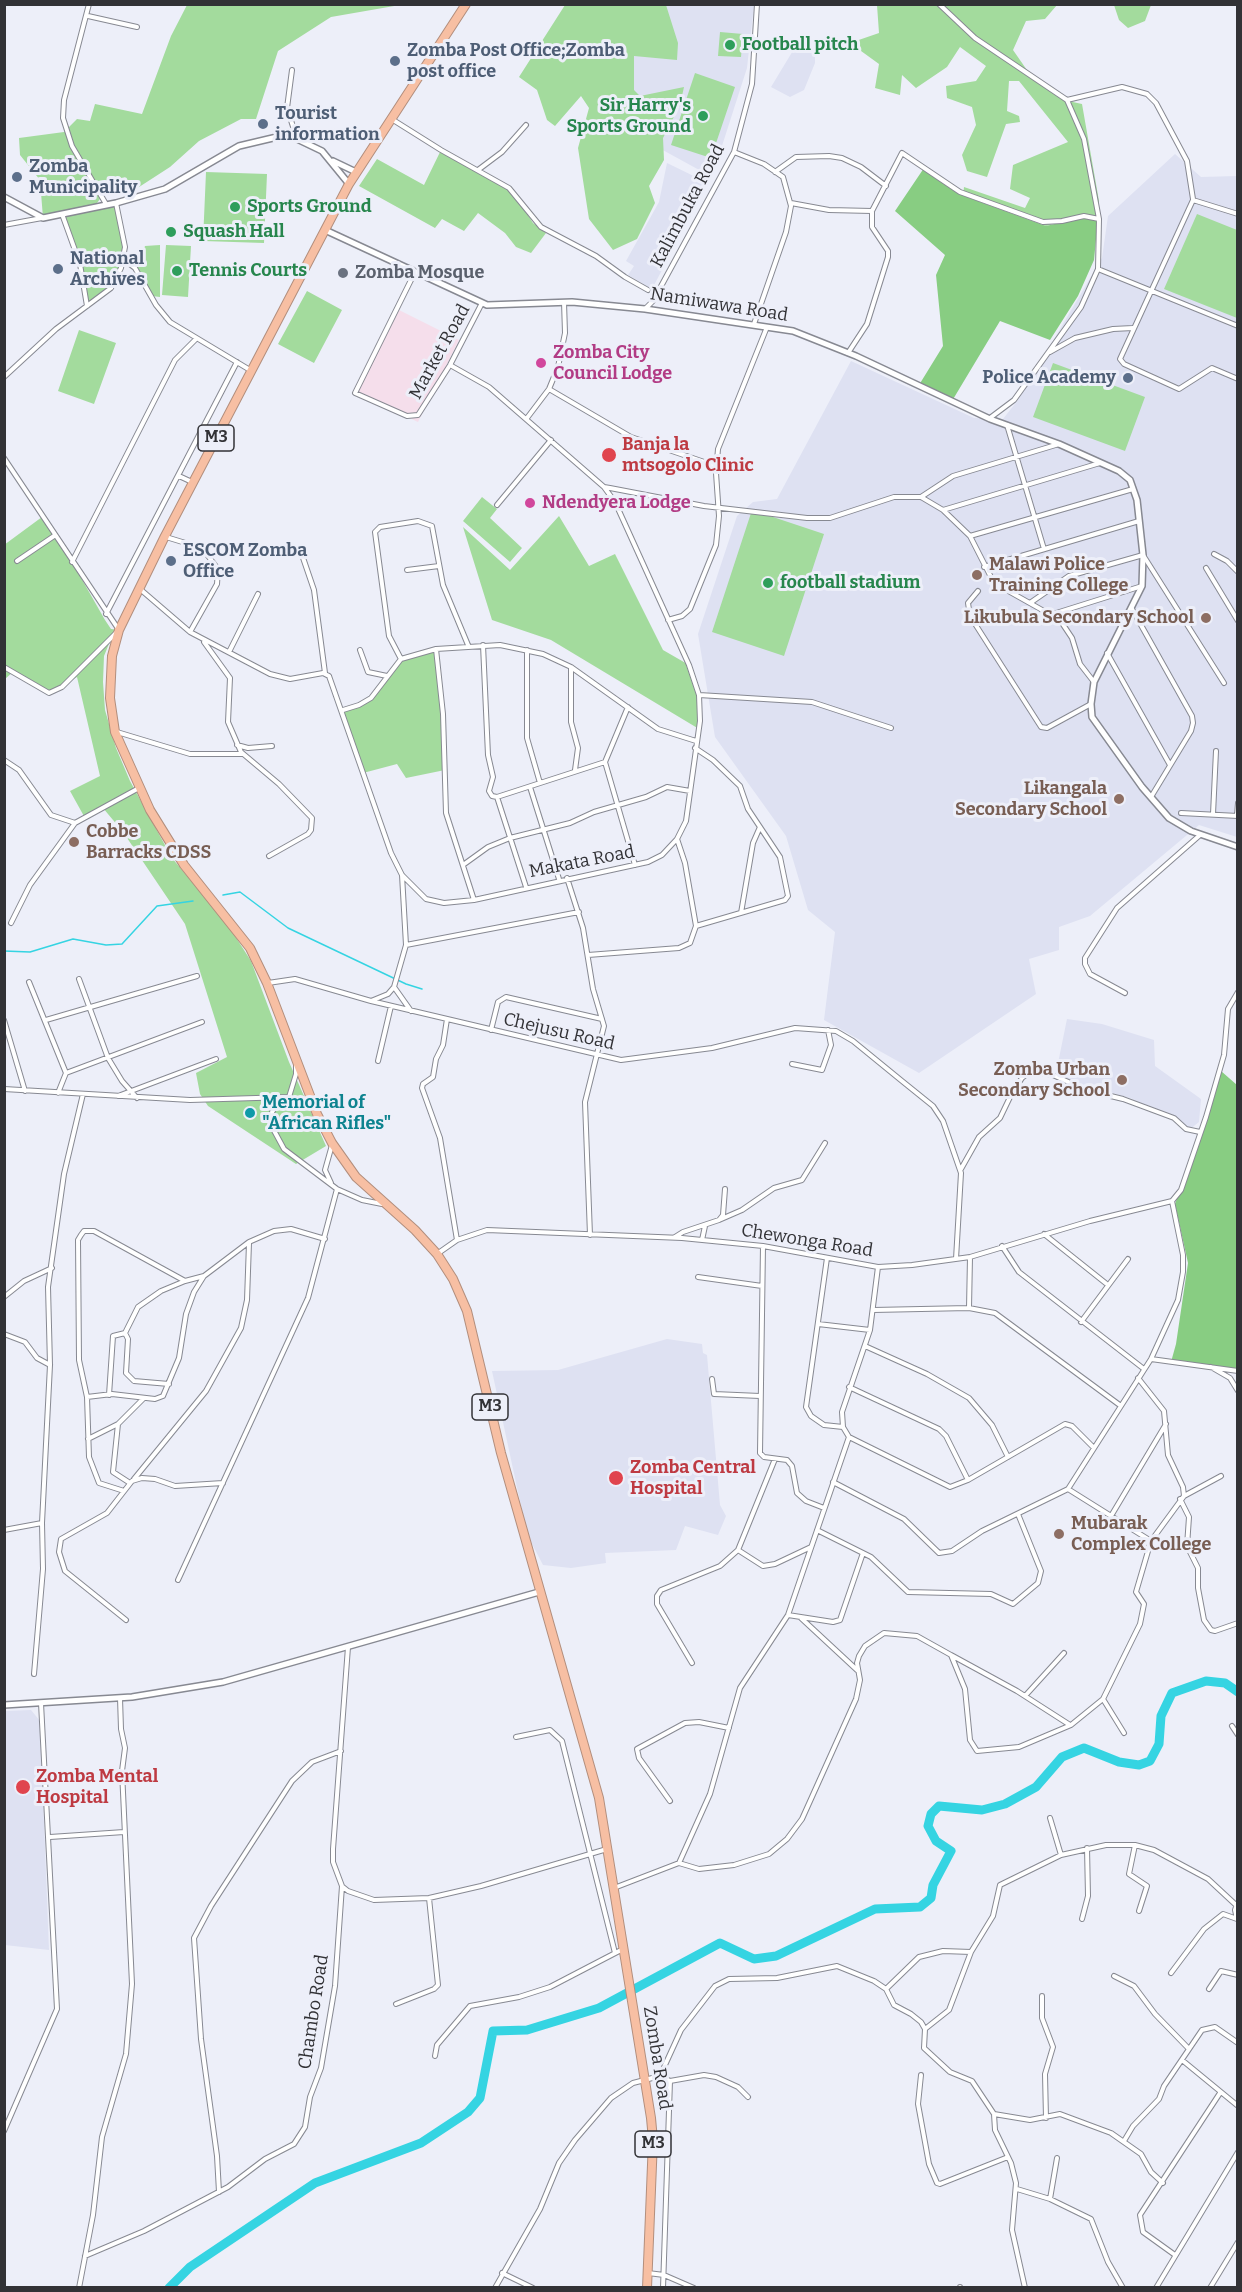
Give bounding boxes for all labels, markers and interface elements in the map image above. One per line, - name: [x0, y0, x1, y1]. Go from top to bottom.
- place label: Football pitch: [742, 34, 858, 56]
- marker: Football pitch: [723, 38, 737, 52]
- place label: Zomba Post Office;Zomba post office: [407, 40, 625, 82]
- marker: Zomba Post Office;Zomba post office: [388, 54, 402, 68]
- place label: Sir Harry's Sports Ground: [566, 95, 691, 138]
- place label: Tourist information: [275, 103, 380, 146]
- marker: Sir Harry's Sports Ground: [696, 109, 710, 123]
- marker: Tourist information: [256, 117, 270, 131]
- street label: Kalimbuka Road: [646, 141, 730, 271]
- place label: Zomba Municipality: [29, 156, 138, 198]
- marker: Zomba Municipality: [10, 170, 24, 184]
- place label: Sports Ground: [247, 196, 372, 218]
- marker: Sports Ground: [228, 200, 242, 214]
- place label: Squash Hall: [183, 221, 284, 243]
- marker: Squash Hall: [164, 225, 178, 239]
- place label: National Archives: [70, 248, 145, 290]
- place label: Tennis Courts: [189, 260, 307, 282]
- marker: National Archives: [51, 262, 65, 276]
- place label: Zomba Mosque: [355, 262, 484, 284]
- marker: Tennis Courts: [170, 264, 184, 278]
- marker: Zomba Mosque: [336, 266, 350, 280]
- street label: Namiwawa Road: [649, 283, 789, 327]
- street label: Market Road: [405, 301, 475, 403]
- place label: Zomba City Council Lodge: [553, 342, 672, 385]
- marker: Zomba City Council Lodge: [534, 356, 548, 370]
- place label: Police Academy: [982, 367, 1116, 389]
- marker: Police Academy: [1121, 371, 1135, 385]
- road number: M3: [198, 425, 234, 451]
- place label: Banja la mtsogolo Clinic: [622, 434, 754, 476]
- marker: Banja la mtsogolo Clinic: [600, 446, 618, 464]
- place label: Ndendyera Lodge: [542, 492, 691, 514]
- marker: Ndendyera Lodge: [523, 496, 537, 510]
- place label: ESCOM Zomba Office: [183, 540, 307, 582]
- marker: ESCOM Zomba Office: [164, 554, 178, 568]
- place label: Malawi Police Training College: [989, 554, 1128, 596]
- marker: Malawi Police Training College: [970, 568, 984, 582]
- place label: football stadium: [780, 572, 920, 594]
- marker: football stadium: [761, 576, 775, 590]
- place label: Likubula Secondary School: [964, 607, 1194, 629]
- marker: Likubula Secondary School: [1199, 611, 1213, 625]
- place label: Likangala Secondary School: [955, 778, 1107, 820]
- marker: Likangala Secondary School: [1112, 792, 1126, 806]
- place label: Cobbe Barracks CDSS: [86, 821, 211, 864]
- marker: Cobbe Barracks CDSS: [67, 835, 81, 849]
- street label: Makata Road: [527, 841, 637, 883]
- street label: Chejusu Road: [501, 1009, 617, 1055]
- place label: Zomba Urban Secondary School: [958, 1059, 1110, 1102]
- marker: Zomba Urban Secondary School: [1115, 1073, 1129, 1087]
- place label: Memorial of "African Rifles": [262, 1092, 391, 1134]
- marker: Memorial of "African Rifles": [243, 1106, 257, 1120]
- street label: Chewonga Road: [740, 1220, 874, 1262]
- road number: M3: [472, 1394, 508, 1420]
- place label: Zomba Central Hospital: [630, 1457, 756, 1500]
- marker: Zomba Central Hospital: [607, 1469, 625, 1487]
- place label: Mubarak Complex College: [1071, 1513, 1211, 1556]
- marker: Mubarak Complex College: [1052, 1527, 1066, 1541]
- place label: Zomba Mental Hospital: [36, 1766, 158, 1808]
- marker: Zomba Mental Hospital: [14, 1778, 32, 1796]
- street label: Chambo Road: [294, 1953, 334, 2071]
- street label: Zomba Road: [638, 2005, 676, 2111]
- road number: M3: [635, 2131, 671, 2157]

